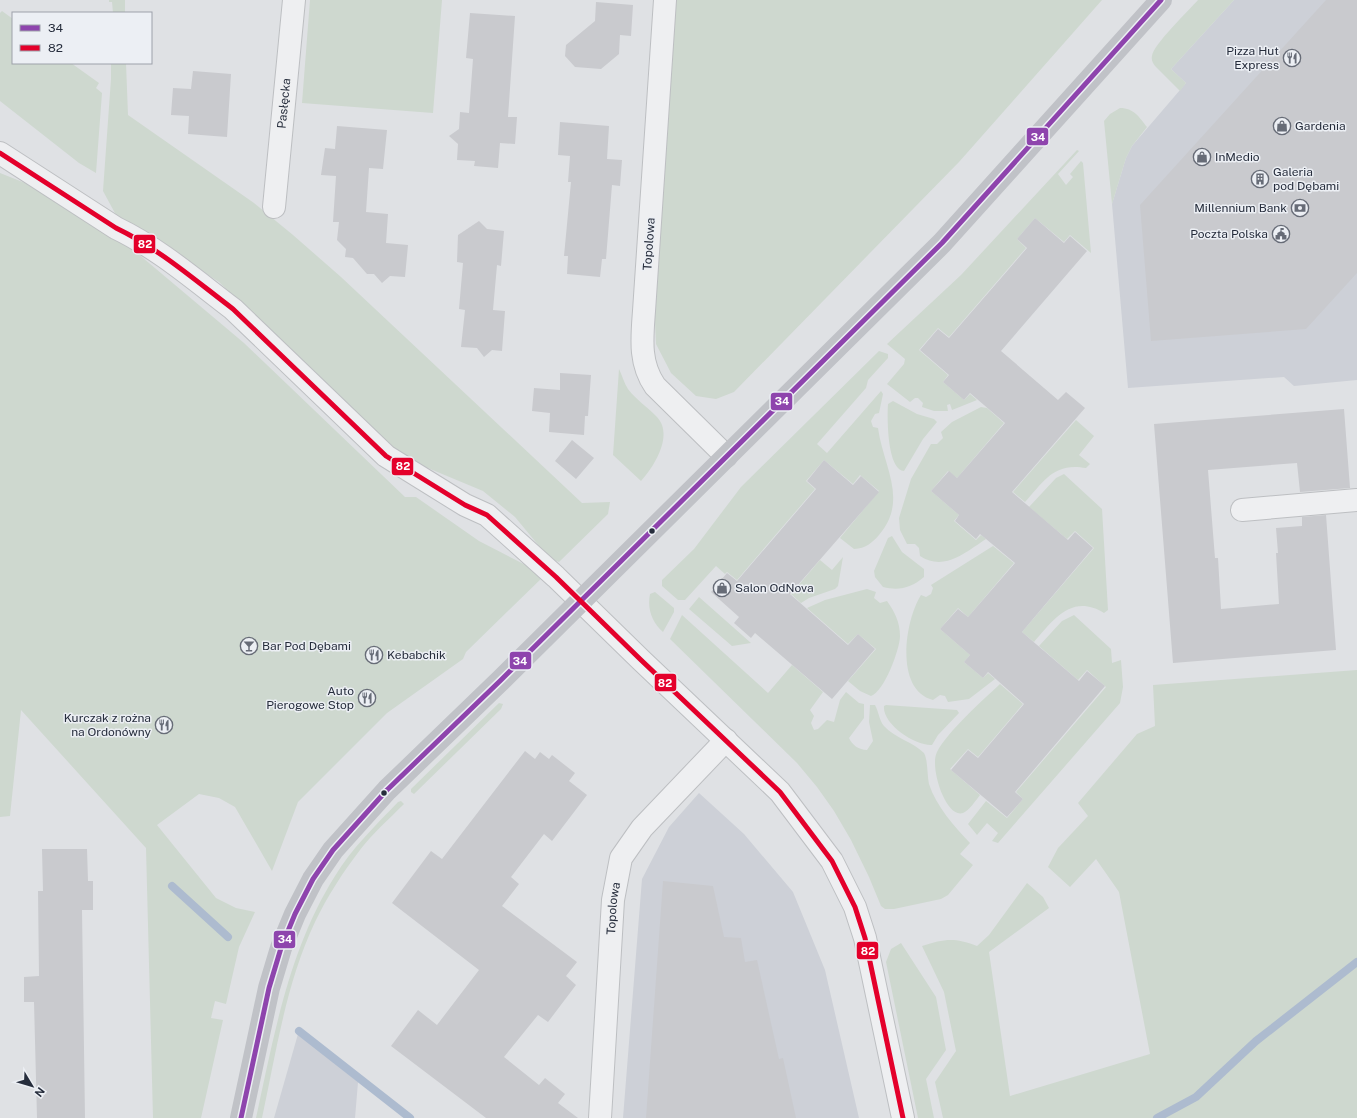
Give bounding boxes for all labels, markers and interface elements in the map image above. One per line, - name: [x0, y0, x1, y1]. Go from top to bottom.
- legend: [12, 12, 152, 64]
- text: 34: [48, 21, 64, 35]
- text: 82: [48, 41, 63, 55]
- place label: Pizza Hut Express: [1226, 44, 1279, 72]
- restaurant icon: Pizza Hut Express: [1282, 48, 1302, 68]
- street label: Pasłęcka: [275, 78, 293, 129]
- shop icon: Gardenia: [1272, 116, 1292, 136]
- place label: Gardenia: [1295, 119, 1346, 133]
- line badge: 34: [1026, 127, 1049, 146]
- text: 34: [1031, 131, 1045, 143]
- shop icon: InMedio: [1192, 147, 1212, 167]
- place label: InMedio: [1215, 150, 1260, 164]
- place label: Galeria pod Dębami: [1273, 165, 1339, 193]
- building icon: Galeria pod Dębami: [1250, 169, 1270, 189]
- bank icon: Millennium Bank: [1290, 198, 1310, 218]
- place label: Millennium Bank: [1194, 201, 1287, 215]
- street label: Topolowa: [640, 217, 658, 271]
- public building icon: Poczta Polska: [1271, 224, 1291, 244]
- place label: Poczta Polska: [1190, 227, 1268, 241]
- line badge: 82: [133, 234, 156, 254]
- text: 82: [138, 238, 152, 250]
- line badge: 34: [770, 392, 793, 411]
- text: 34: [775, 395, 789, 407]
- line badge: 82: [391, 457, 414, 476]
- text: 82: [396, 460, 410, 472]
- unlabelled marker: [647, 526, 657, 536]
- shop icon: Salon OdNova: [712, 578, 732, 598]
- place label: Salon OdNova: [735, 581, 814, 595]
- bar icon: Bar Pod Dębami: [239, 636, 259, 656]
- place label: Bar Pod Dębami: [262, 639, 351, 653]
- restaurant icon: Kebabchik: [364, 645, 384, 665]
- place label: Kebabchik: [387, 648, 446, 662]
- line badge: 34: [509, 651, 532, 670]
- text: 34: [513, 655, 527, 667]
- line badge: 82: [654, 673, 677, 692]
- text: 82: [658, 677, 672, 689]
- place label: Auto Pierogowe Stop: [266, 684, 354, 712]
- restaurant icon: Auto Pierogowe Stop: [357, 688, 377, 708]
- place label: Kurczak z rożna na Ordonówny: [64, 711, 152, 739]
- restaurant icon: Kurczak z rożna na Ordonówny: [154, 715, 174, 735]
- unlabelled marker: [379, 788, 389, 798]
- street label: Topolowa: [604, 881, 623, 935]
- line badge: 34: [273, 930, 296, 949]
- text: 34: [278, 933, 292, 945]
- line badge: 82: [856, 941, 879, 960]
- text: 82: [861, 945, 875, 957]
- north arrow: [12, 1066, 52, 1106]
- text: N: [33, 1085, 47, 1099]

